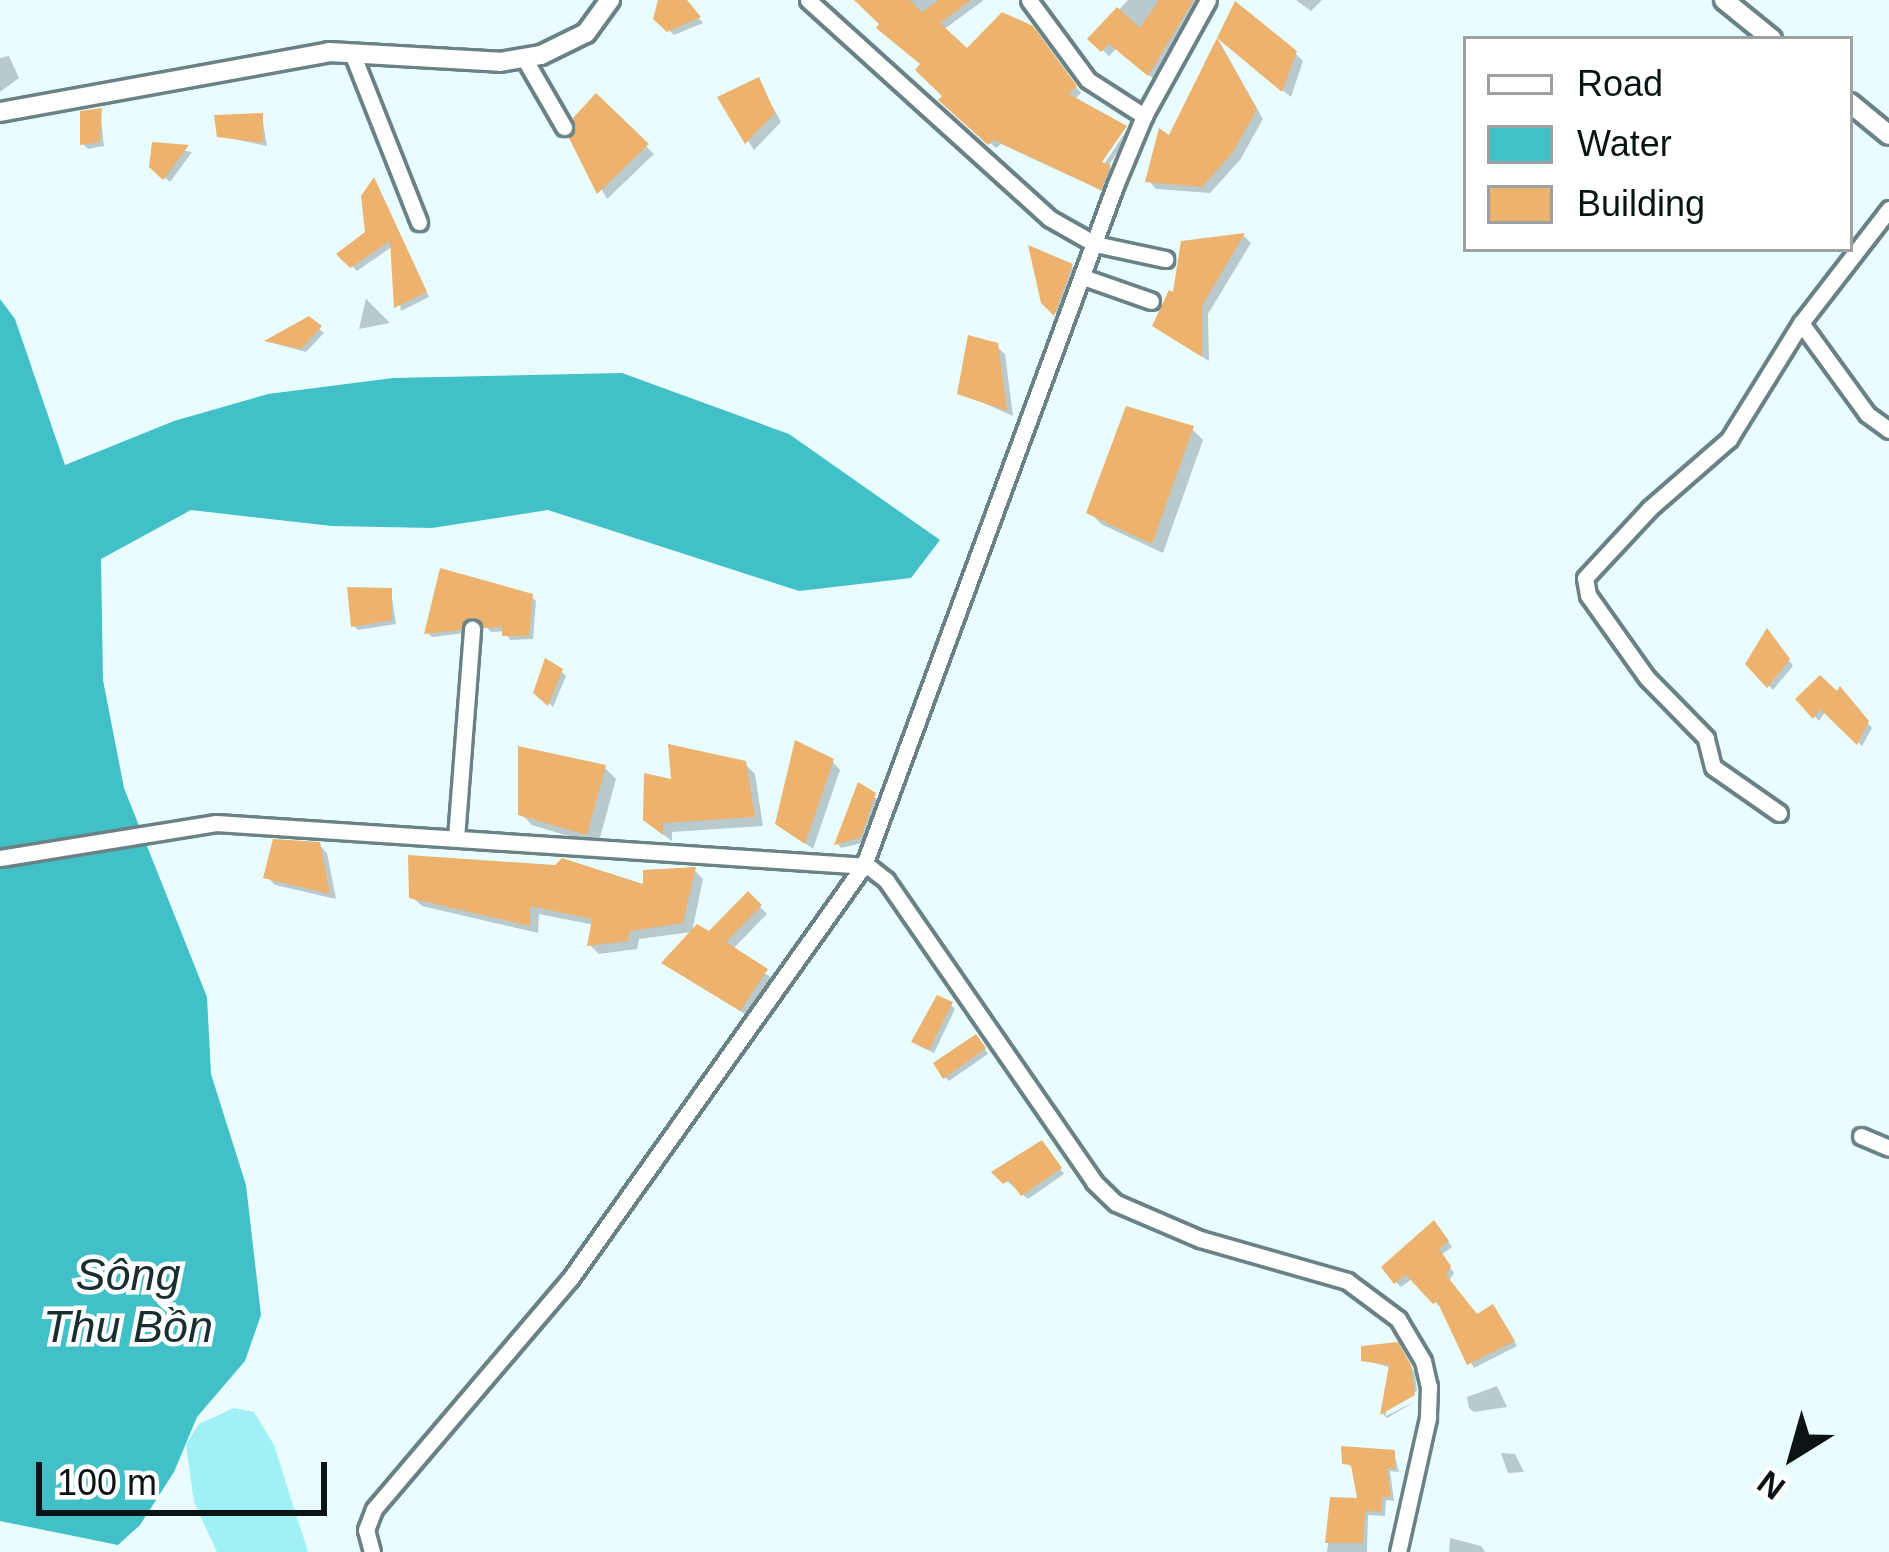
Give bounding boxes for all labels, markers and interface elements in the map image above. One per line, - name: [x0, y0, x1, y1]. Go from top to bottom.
- legend: [1463, 36, 1853, 252]
- text: Road: [1577, 63, 1663, 104]
- text: Water: [1577, 123, 1672, 164]
- text: Building: [1577, 183, 1705, 224]
- water label: Sông Thu Bồn: [43, 1248, 213, 1354]
- north arrow: [1733, 1396, 1853, 1516]
- scale bar: [42, 1438, 333, 1512]
- text: 100 m: [57, 1462, 157, 1503]
- text: N: [1750, 1463, 1792, 1507]

